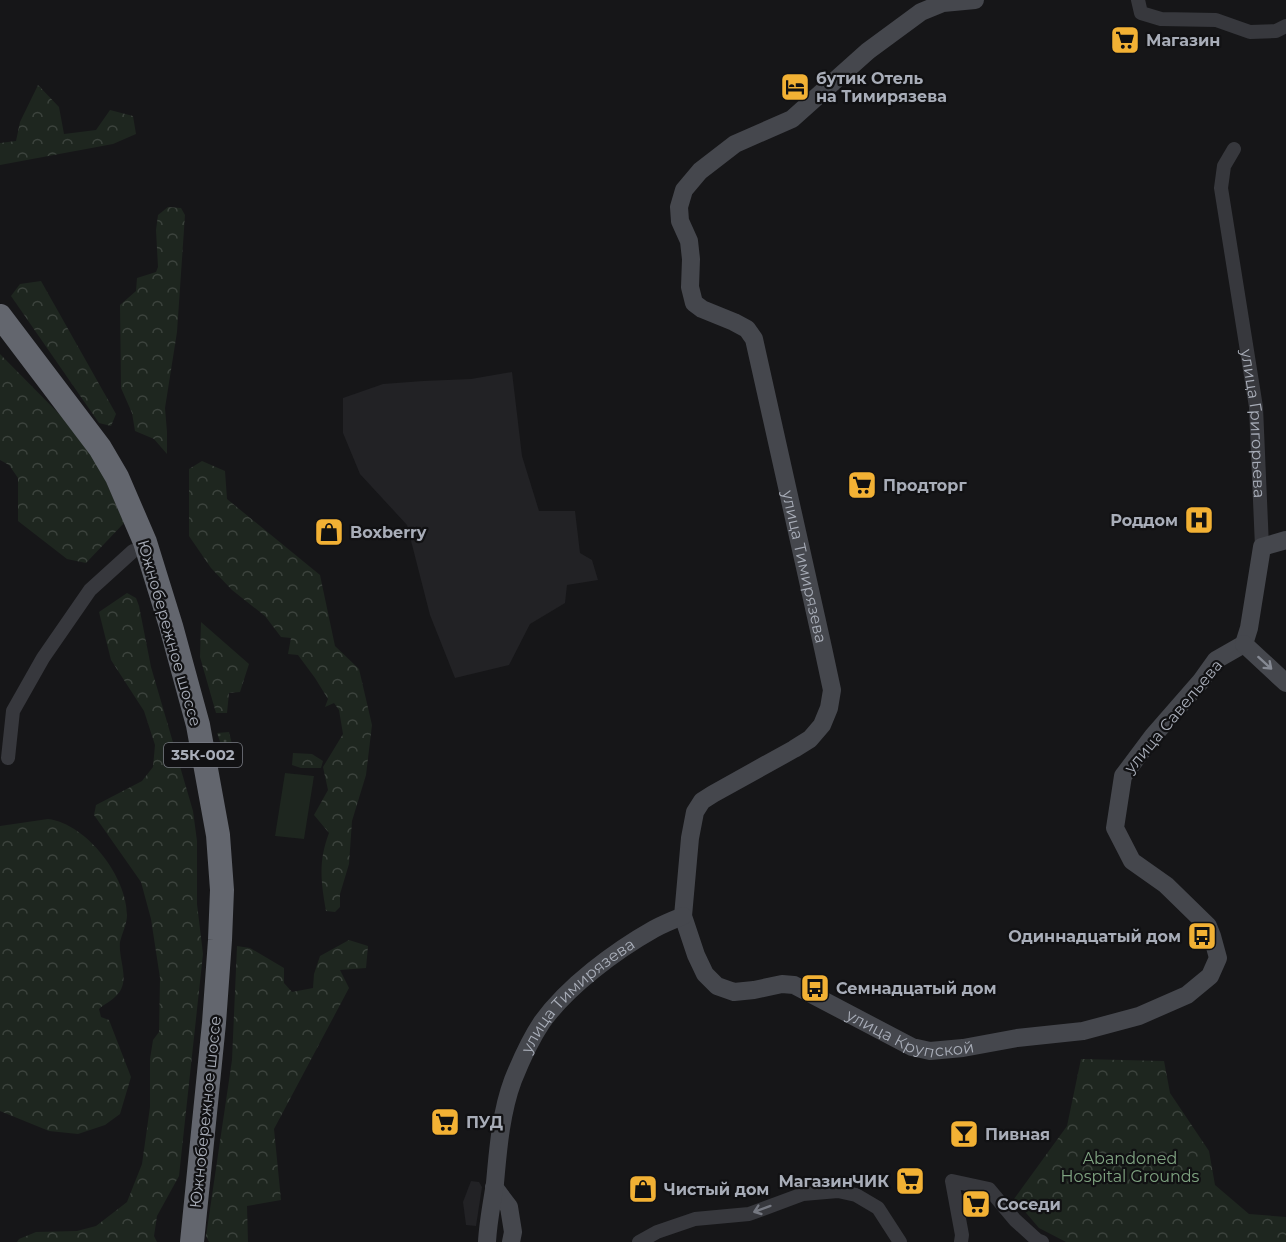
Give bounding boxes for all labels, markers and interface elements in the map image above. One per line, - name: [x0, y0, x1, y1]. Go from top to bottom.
- supermarket icon: Магазин: [1109, 24, 1141, 56]
- place label: Магазин: [1146, 31, 1220, 50]
- place label: бутик Отель на Тимирязева: [816, 69, 947, 106]
- hotel icon: бутик Отель на Тимирязева: [779, 71, 811, 103]
- street label: улица Григорьева: [1237, 347, 1269, 499]
- supermarket icon: Продторг: [846, 469, 878, 501]
- place label: Продторг: [883, 476, 967, 495]
- street label: улица Тимирязева: [778, 488, 831, 645]
- hospital icon: Роддом: [1183, 504, 1215, 536]
- place label: Роддом: [1110, 511, 1178, 530]
- shop icon: Boxberry: [313, 516, 345, 548]
- place label: Boxberry: [350, 523, 427, 542]
- street label: Южнобережное шоссе: [134, 538, 205, 729]
- street label: улица Савельева: [1120, 656, 1226, 778]
- one-way arrow: [1257, 656, 1272, 670]
- road number: 35К-002: [164, 743, 242, 767]
- bus stop icon: Одиннадцатый дом: [1186, 920, 1218, 952]
- place label: Одиннадцатый дом: [1008, 927, 1181, 946]
- street label: улица Тимирязева: [517, 934, 638, 1057]
- bus stop icon: Семнадцатый дом: [799, 972, 831, 1004]
- place label: Семнадцатый дом: [836, 979, 996, 998]
- street label: улица Крупской: [842, 1005, 976, 1062]
- street label: Южнобережное шоссе: [186, 1015, 225, 1209]
- supermarket icon: ПУД: [429, 1106, 461, 1138]
- place label: ПУД: [466, 1113, 503, 1132]
- bar icon: Пивная: [948, 1118, 980, 1150]
- place label: Пивная: [985, 1125, 1050, 1144]
- park label: Abandoned Hospital Grounds: [1061, 1149, 1200, 1186]
- supermarket icon: МагазинЧИК: [894, 1165, 926, 1197]
- place label: МагазинЧИК: [778, 1172, 889, 1191]
- shop icon: Чистый дом: [627, 1173, 659, 1205]
- place label: Чистый дом: [664, 1180, 769, 1199]
- supermarket icon: Соседи: [960, 1188, 992, 1220]
- place label: Соседи: [997, 1195, 1061, 1214]
- one-way arrow: [753, 1204, 771, 1215]

